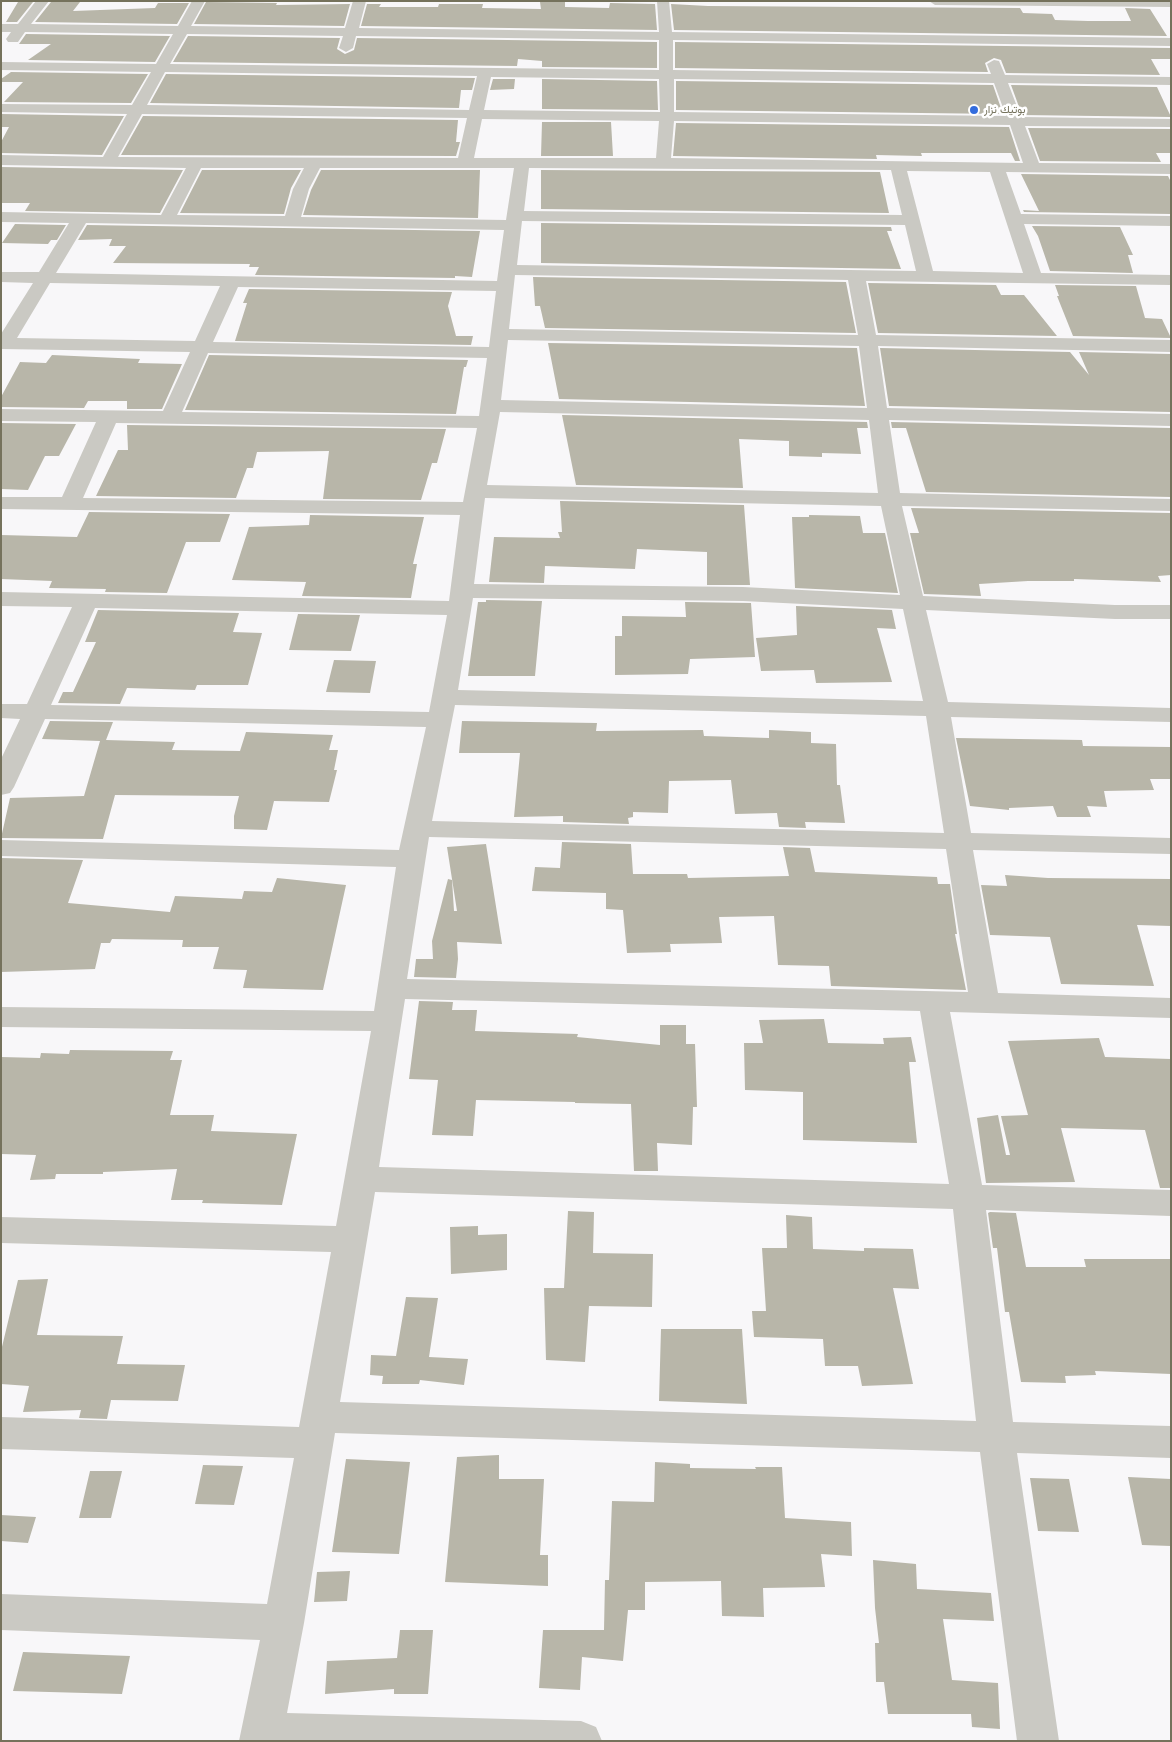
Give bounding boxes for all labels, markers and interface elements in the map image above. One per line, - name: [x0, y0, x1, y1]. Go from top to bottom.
- place label: بوتيك نزار: [984, 103, 1025, 117]
- marker: بوتيك نزار: [968, 104, 980, 116]

